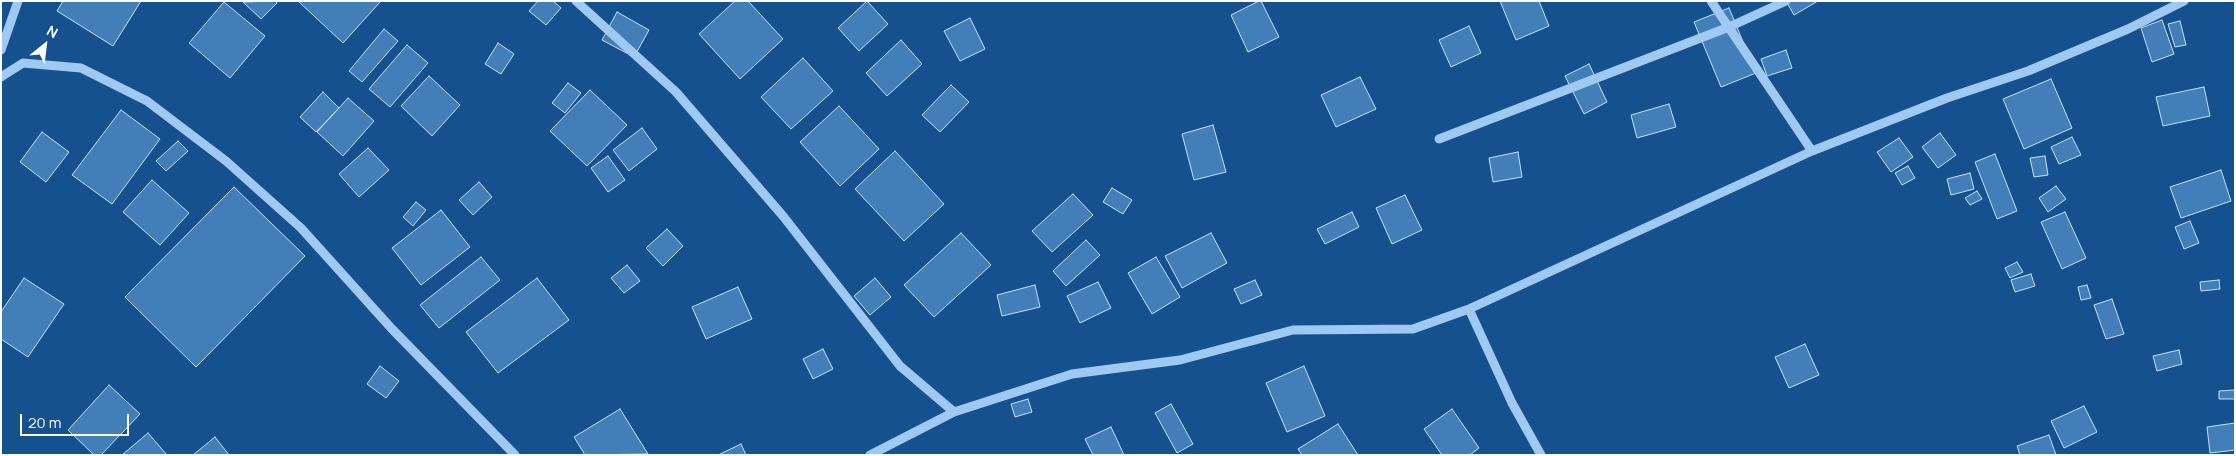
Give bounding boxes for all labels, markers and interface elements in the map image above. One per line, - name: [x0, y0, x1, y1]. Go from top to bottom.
- north arrow: [20, 20, 70, 70]
- text: N: [44, 21, 62, 42]
- scale bar: [22, 404, 131, 436]
- text: 20 m: [28, 412, 61, 433]

